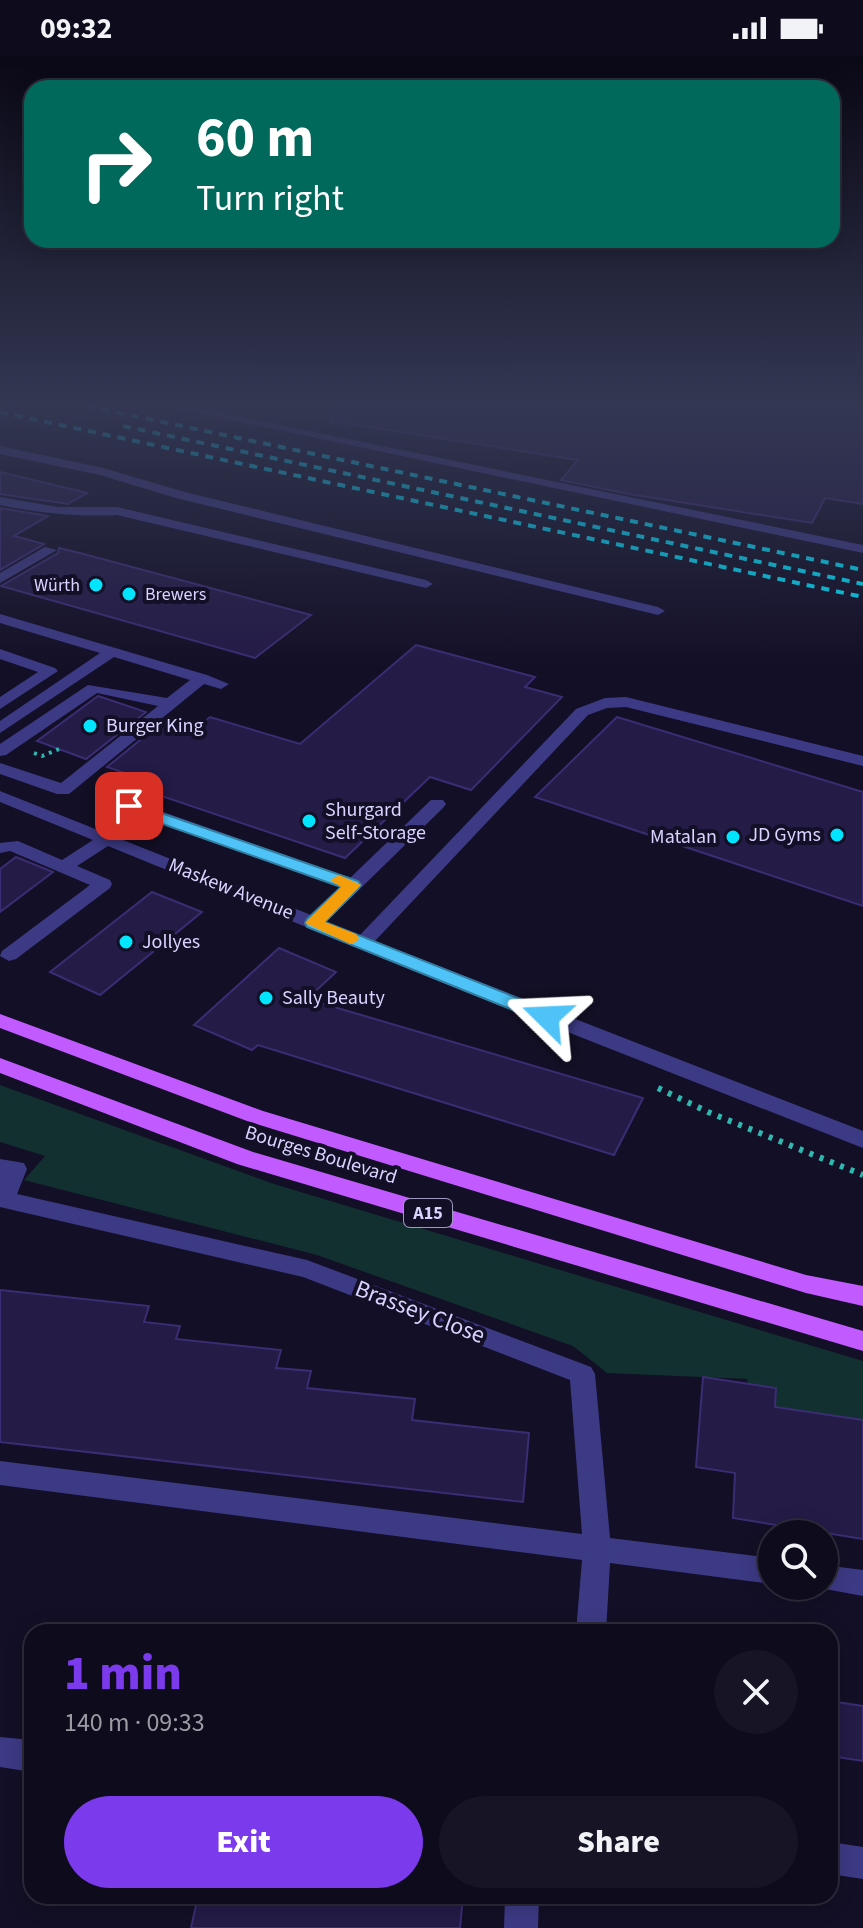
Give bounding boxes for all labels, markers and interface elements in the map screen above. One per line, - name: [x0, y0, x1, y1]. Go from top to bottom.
- text: 09:32: [40, 7, 112, 50]
- text: 60 m: [196, 99, 314, 178]
- icon: right: [64, 112, 168, 216]
- text: Turn right: [196, 173, 344, 224]
- place label: Würth: [34, 573, 80, 598]
- marker: Würth: [87, 576, 105, 594]
- place label: Brewers: [145, 582, 206, 607]
- marker: Brewers: [120, 585, 138, 603]
- place label: Burger King: [106, 712, 204, 740]
- marker: Burger King: [81, 717, 99, 735]
- pin: [95, 772, 163, 840]
- icon: arrive: [107, 784, 151, 828]
- place label: Shurgard Self-Storage: [325, 796, 426, 847]
- marker: Shurgard Self-Storage: [300, 812, 318, 830]
- place label: JD Gyms: [748, 821, 821, 849]
- place label: Matalan: [650, 823, 717, 851]
- marker: JD Gyms: [828, 826, 846, 844]
- marker: Matalan: [724, 828, 742, 846]
- street label: Maskew Avenue: [164, 851, 298, 927]
- place label: Jollyes: [142, 928, 200, 956]
- marker: Jollyes: [117, 933, 135, 951]
- position arrow: [505, 975, 589, 1059]
- place label: Sally Beauty: [282, 984, 385, 1012]
- marker: Sally Beauty: [257, 989, 275, 1007]
- street label: Bourges Boulevard: [241, 1119, 401, 1191]
- road number: A15: [404, 1199, 452, 1227]
- street label: Brassey Close: [350, 1271, 490, 1353]
- map controls: [758, 1520, 838, 1600]
- button: search: [758, 1520, 838, 1600]
- text: 1 min: [64, 1640, 182, 1708]
- button: close: [714, 1650, 798, 1734]
- text: 140 m · 09:33: [64, 1704, 205, 1741]
- button: Exit: [64, 1796, 423, 1888]
- button: Share: [439, 1796, 798, 1888]

